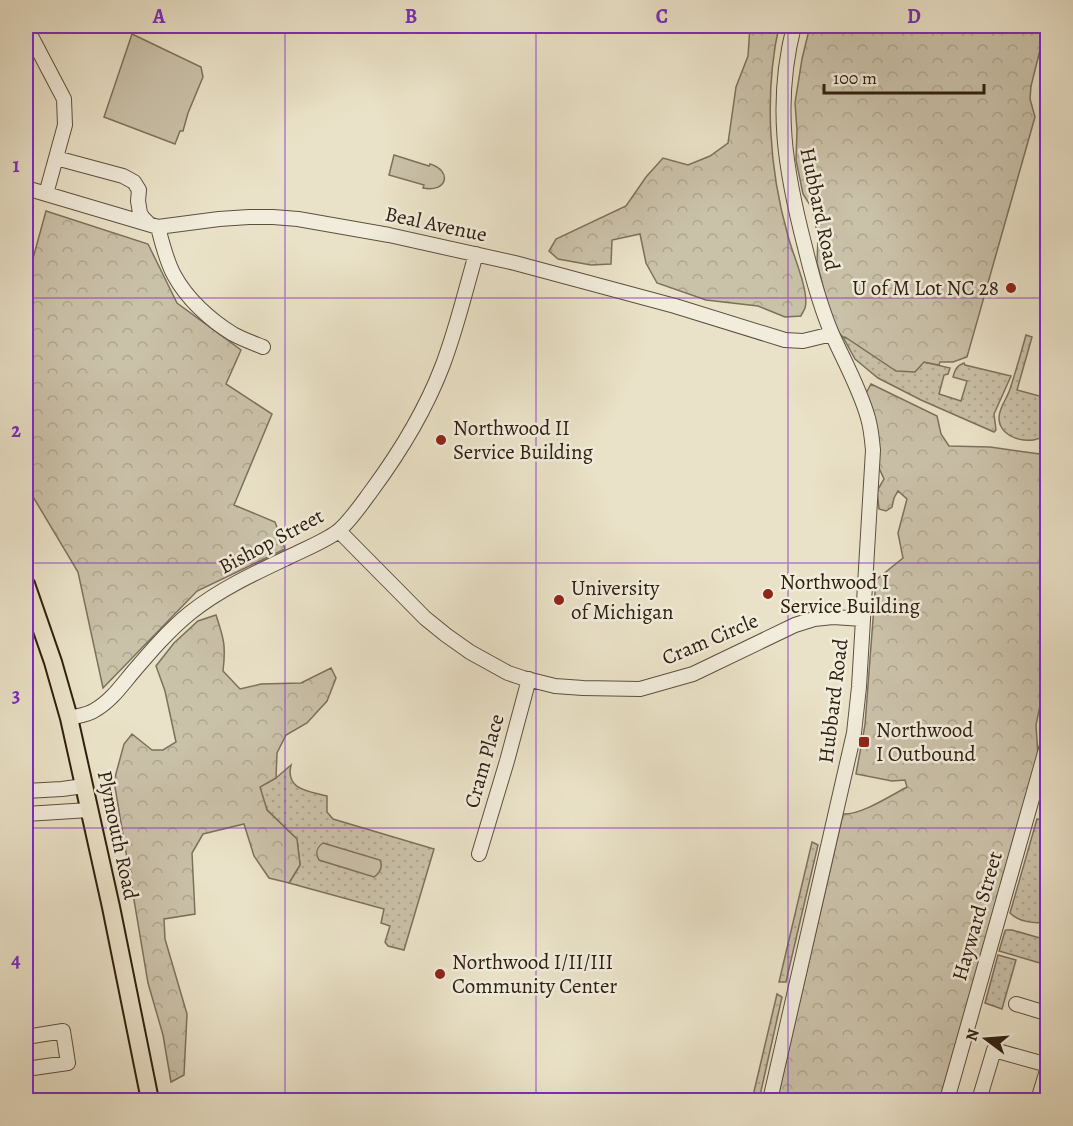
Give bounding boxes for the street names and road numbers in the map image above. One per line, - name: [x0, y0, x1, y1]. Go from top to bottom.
- street label: Hubbard Road: [793, 145, 847, 274]
- street label: Beal Avenue: [383, 200, 489, 248]
- street label: Bishop Street: [214, 502, 329, 580]
- street label: Cram Circle: [658, 606, 762, 672]
- street label: Hubbard Road: [811, 636, 855, 765]
- street label: Cram Place: [457, 711, 511, 811]
- street label: Plymouth Road: [91, 768, 146, 903]
- street label: Hayward Street: [945, 848, 1009, 984]

